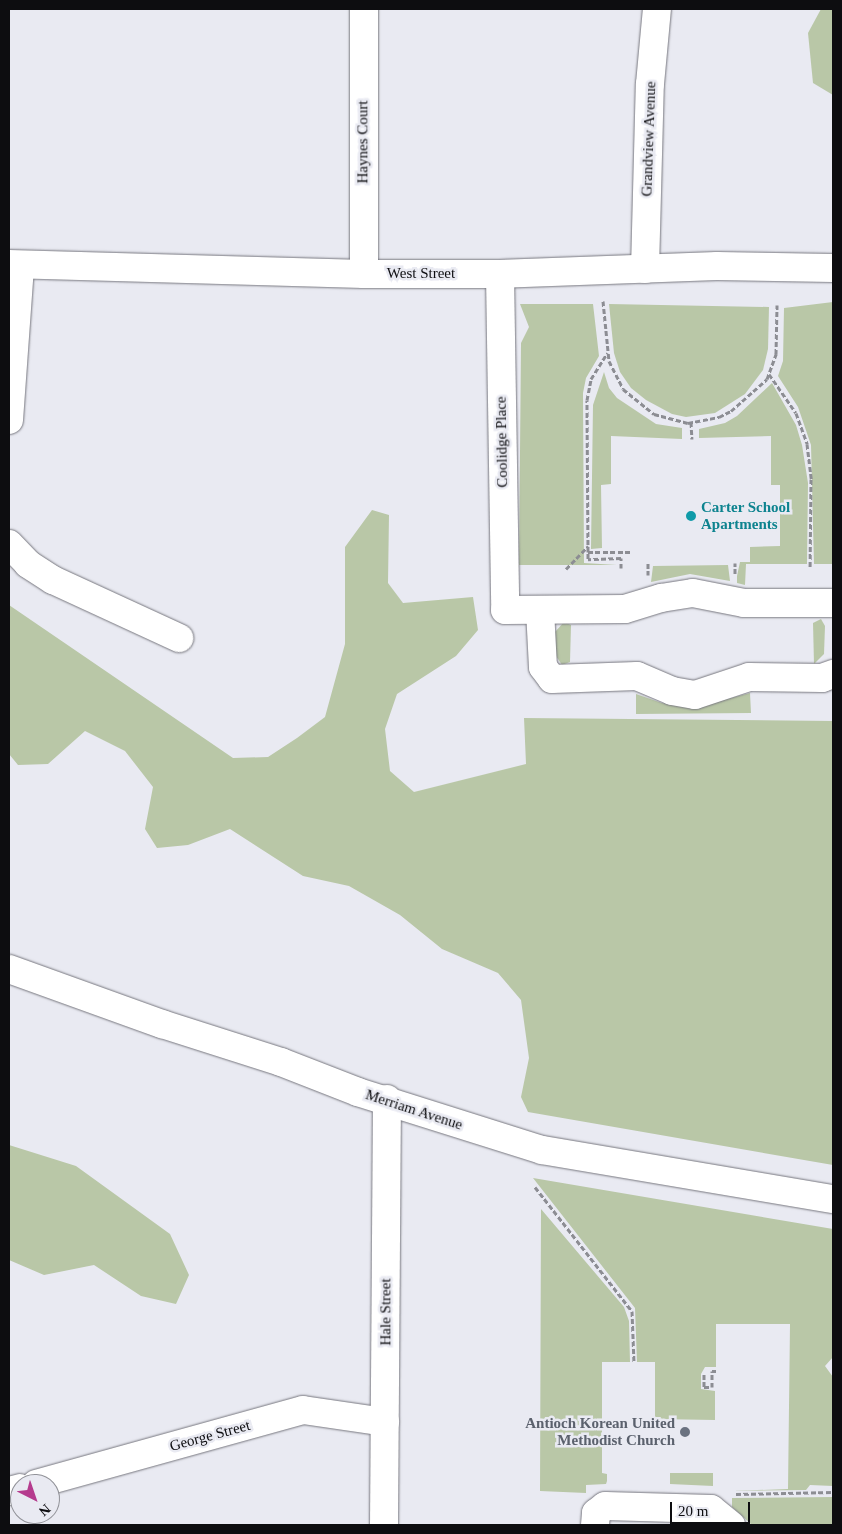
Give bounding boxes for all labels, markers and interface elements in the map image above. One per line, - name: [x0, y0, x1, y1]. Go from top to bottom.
- street label: Grandview Avenue: [638, 81, 660, 197]
- street label: Haynes Court: [354, 101, 372, 183]
- street label: West Street: [387, 265, 455, 283]
- street label: Coolidge Place: [492, 396, 512, 488]
- place label: Carter School Apartments: [701, 498, 791, 533]
- marker: Carter School Apartments: [685, 510, 697, 522]
- street label: Merriam Avenue: [363, 1086, 465, 1134]
- street label: Hale Street: [377, 1278, 395, 1346]
- place label: Antioch Korean United Methodist Church: [525, 1414, 675, 1449]
- street label: George Street: [168, 1417, 252, 1455]
- marker: Antioch Korean United Methodist Church: [679, 1426, 691, 1438]
- north arrow: [10, 1474, 60, 1524]
- scale bar: [672, 1492, 752, 1524]
- text: N: [36, 1501, 53, 1519]
- text: 20 m: [678, 1503, 708, 1519]

